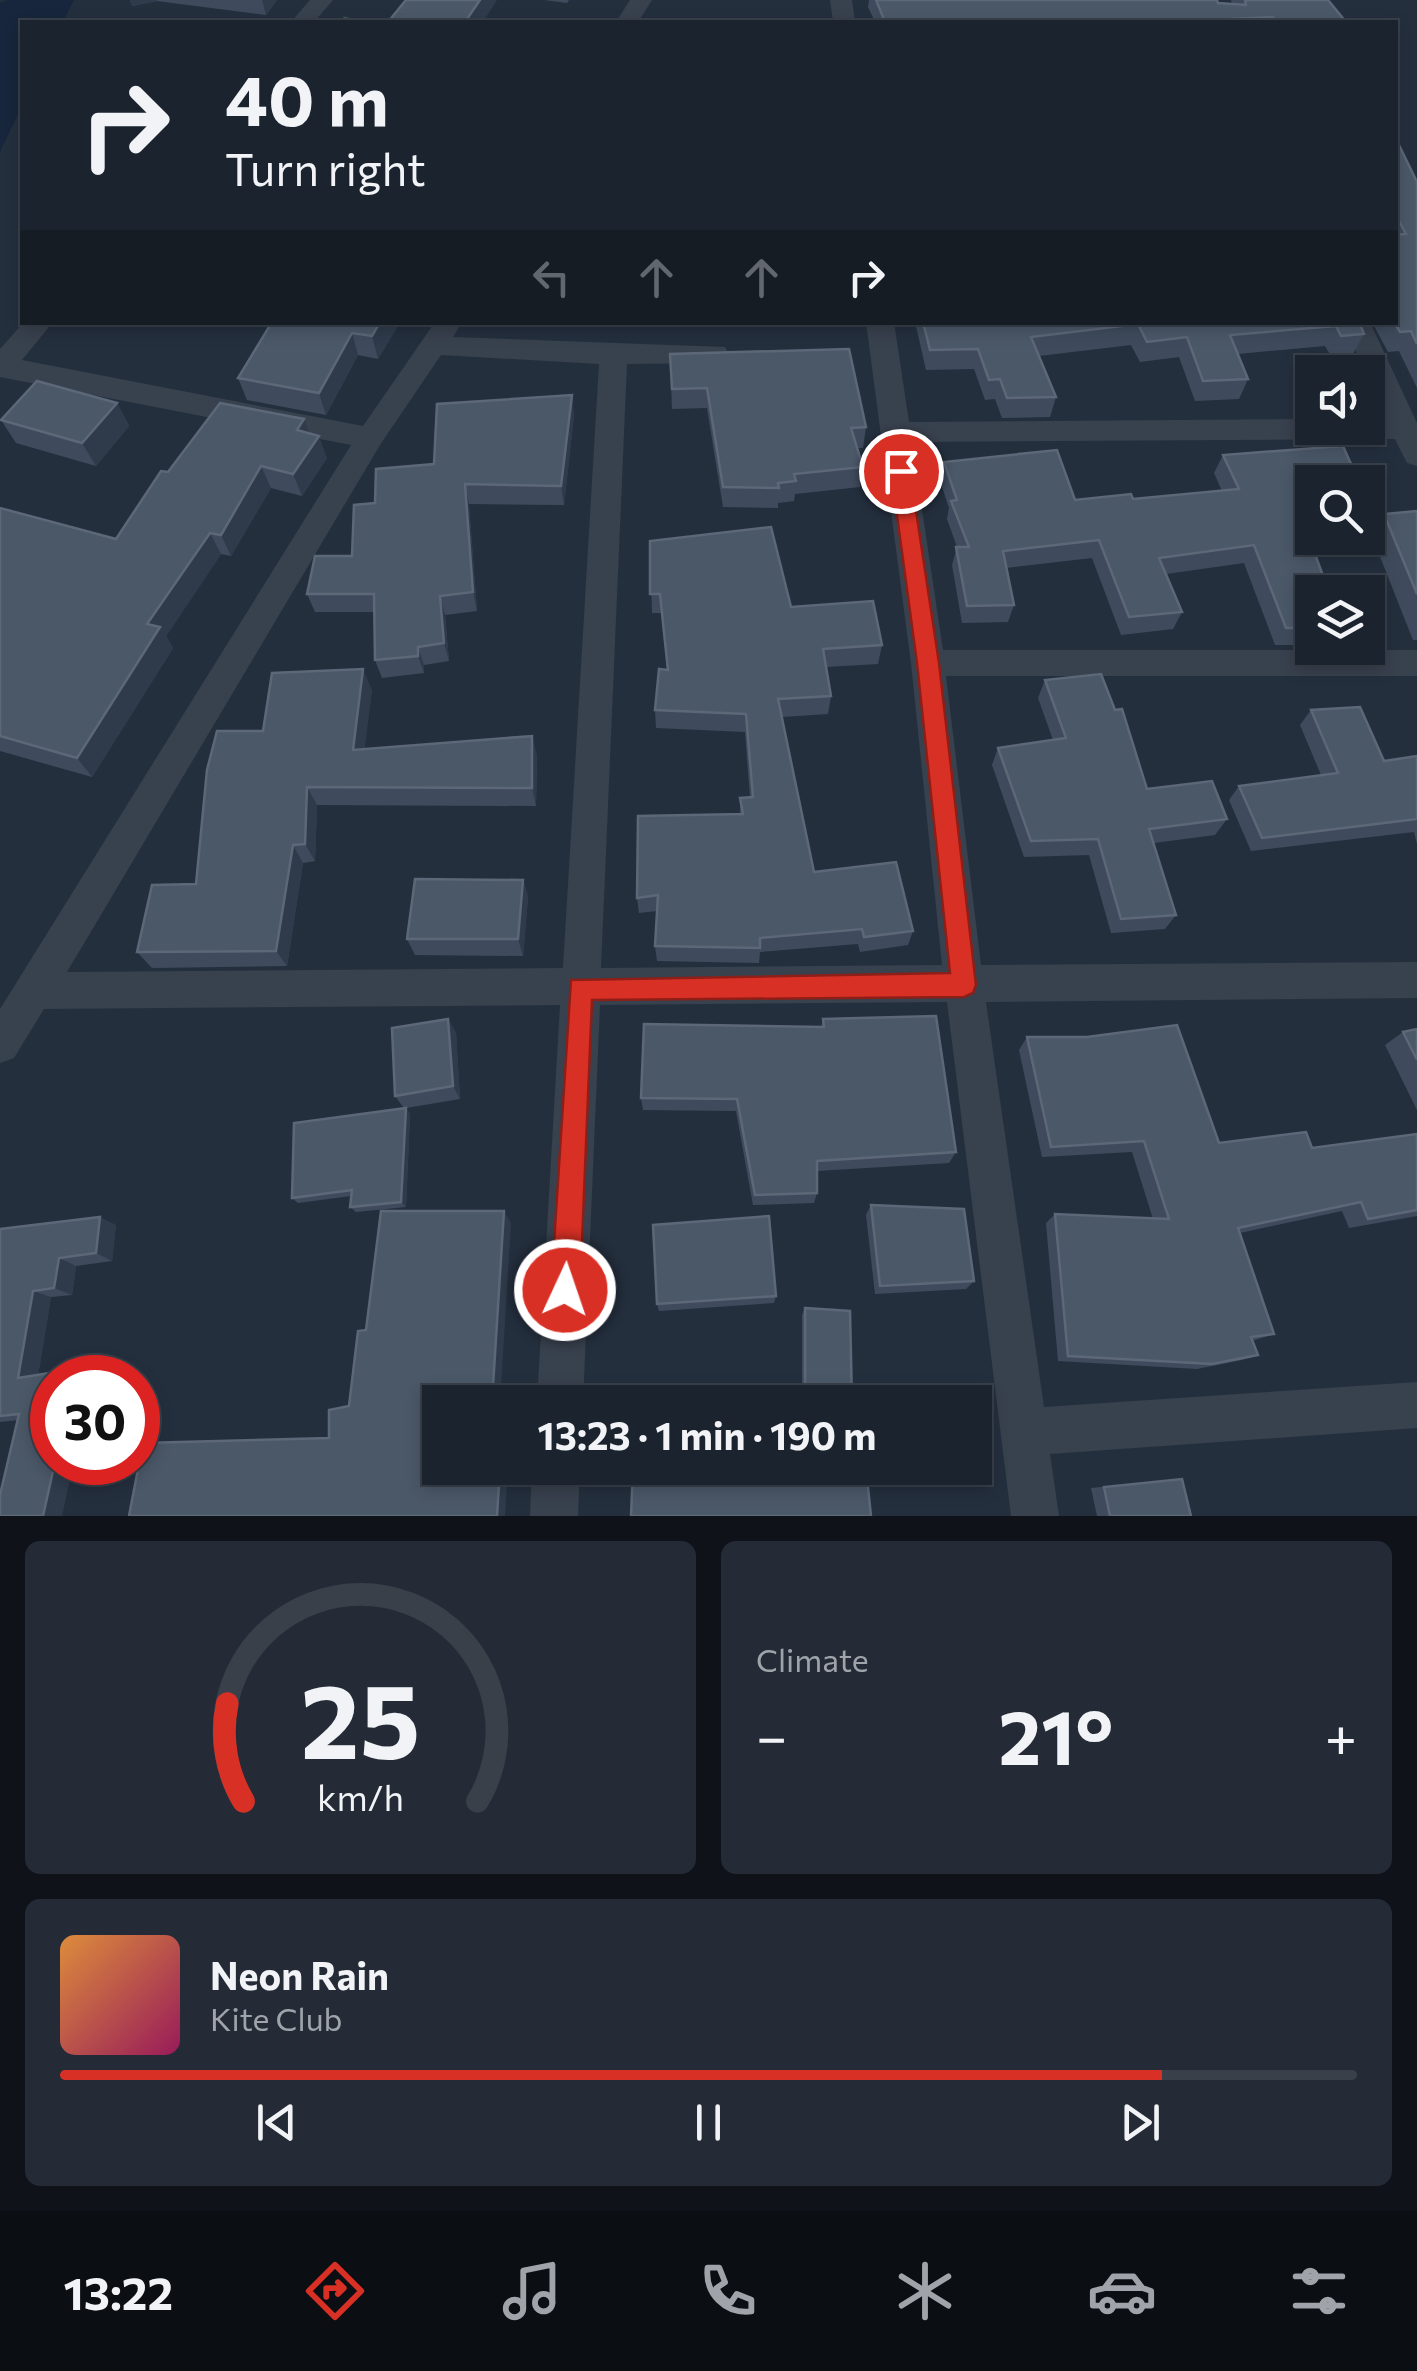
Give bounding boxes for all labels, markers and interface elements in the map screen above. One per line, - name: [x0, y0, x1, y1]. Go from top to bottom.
- text: 40 m: [225, 55, 389, 140]
- icon: right: [60, 60, 190, 190]
- text: Turn right: [225, 140, 426, 195]
- icon: left: [524, 250, 579, 305]
- icon: ahead: [629, 250, 684, 305]
- icon: ahead: [734, 250, 789, 305]
- icon: right: [839, 250, 894, 305]
- map controls: [1295, 355, 1385, 665]
- button: sound: [1295, 355, 1385, 445]
- pin: [859, 429, 944, 514]
- icon: arrive: [874, 444, 929, 499]
- button: search: [1295, 465, 1385, 555]
- button: layers: [1295, 575, 1385, 665]
- position arrow: [513, 1238, 617, 1342]
- speed limit sign: 30: [30, 1355, 160, 1485]
- text: 13:23 · 1 min · 190 m: [538, 1411, 876, 1458]
- text: Climate: [756, 1639, 869, 1679]
- text: 25: [301, 1653, 420, 1780]
- text: 21°: [999, 1689, 1113, 1780]
- text: −: [756, 1701, 787, 1768]
- text: +: [1325, 1701, 1357, 1768]
- text: km/h: [317, 1775, 404, 1818]
- text: Neon Rain: [210, 1951, 389, 1998]
- text: Kite Club: [210, 1998, 342, 2038]
- icon: previous: [249, 2095, 304, 2150]
- icon: pause: [681, 2095, 736, 2150]
- icon: next: [1113, 2095, 1168, 2150]
- icon: directions: [300, 2256, 370, 2326]
- icon: music: [497, 2256, 567, 2326]
- icon: phone: [693, 2256, 763, 2326]
- icon: climate: [890, 2256, 960, 2326]
- icon: car: [1087, 2256, 1157, 2326]
- icon: filters: [1284, 2256, 1354, 2326]
- text: 13:22: [63, 2264, 173, 2319]

